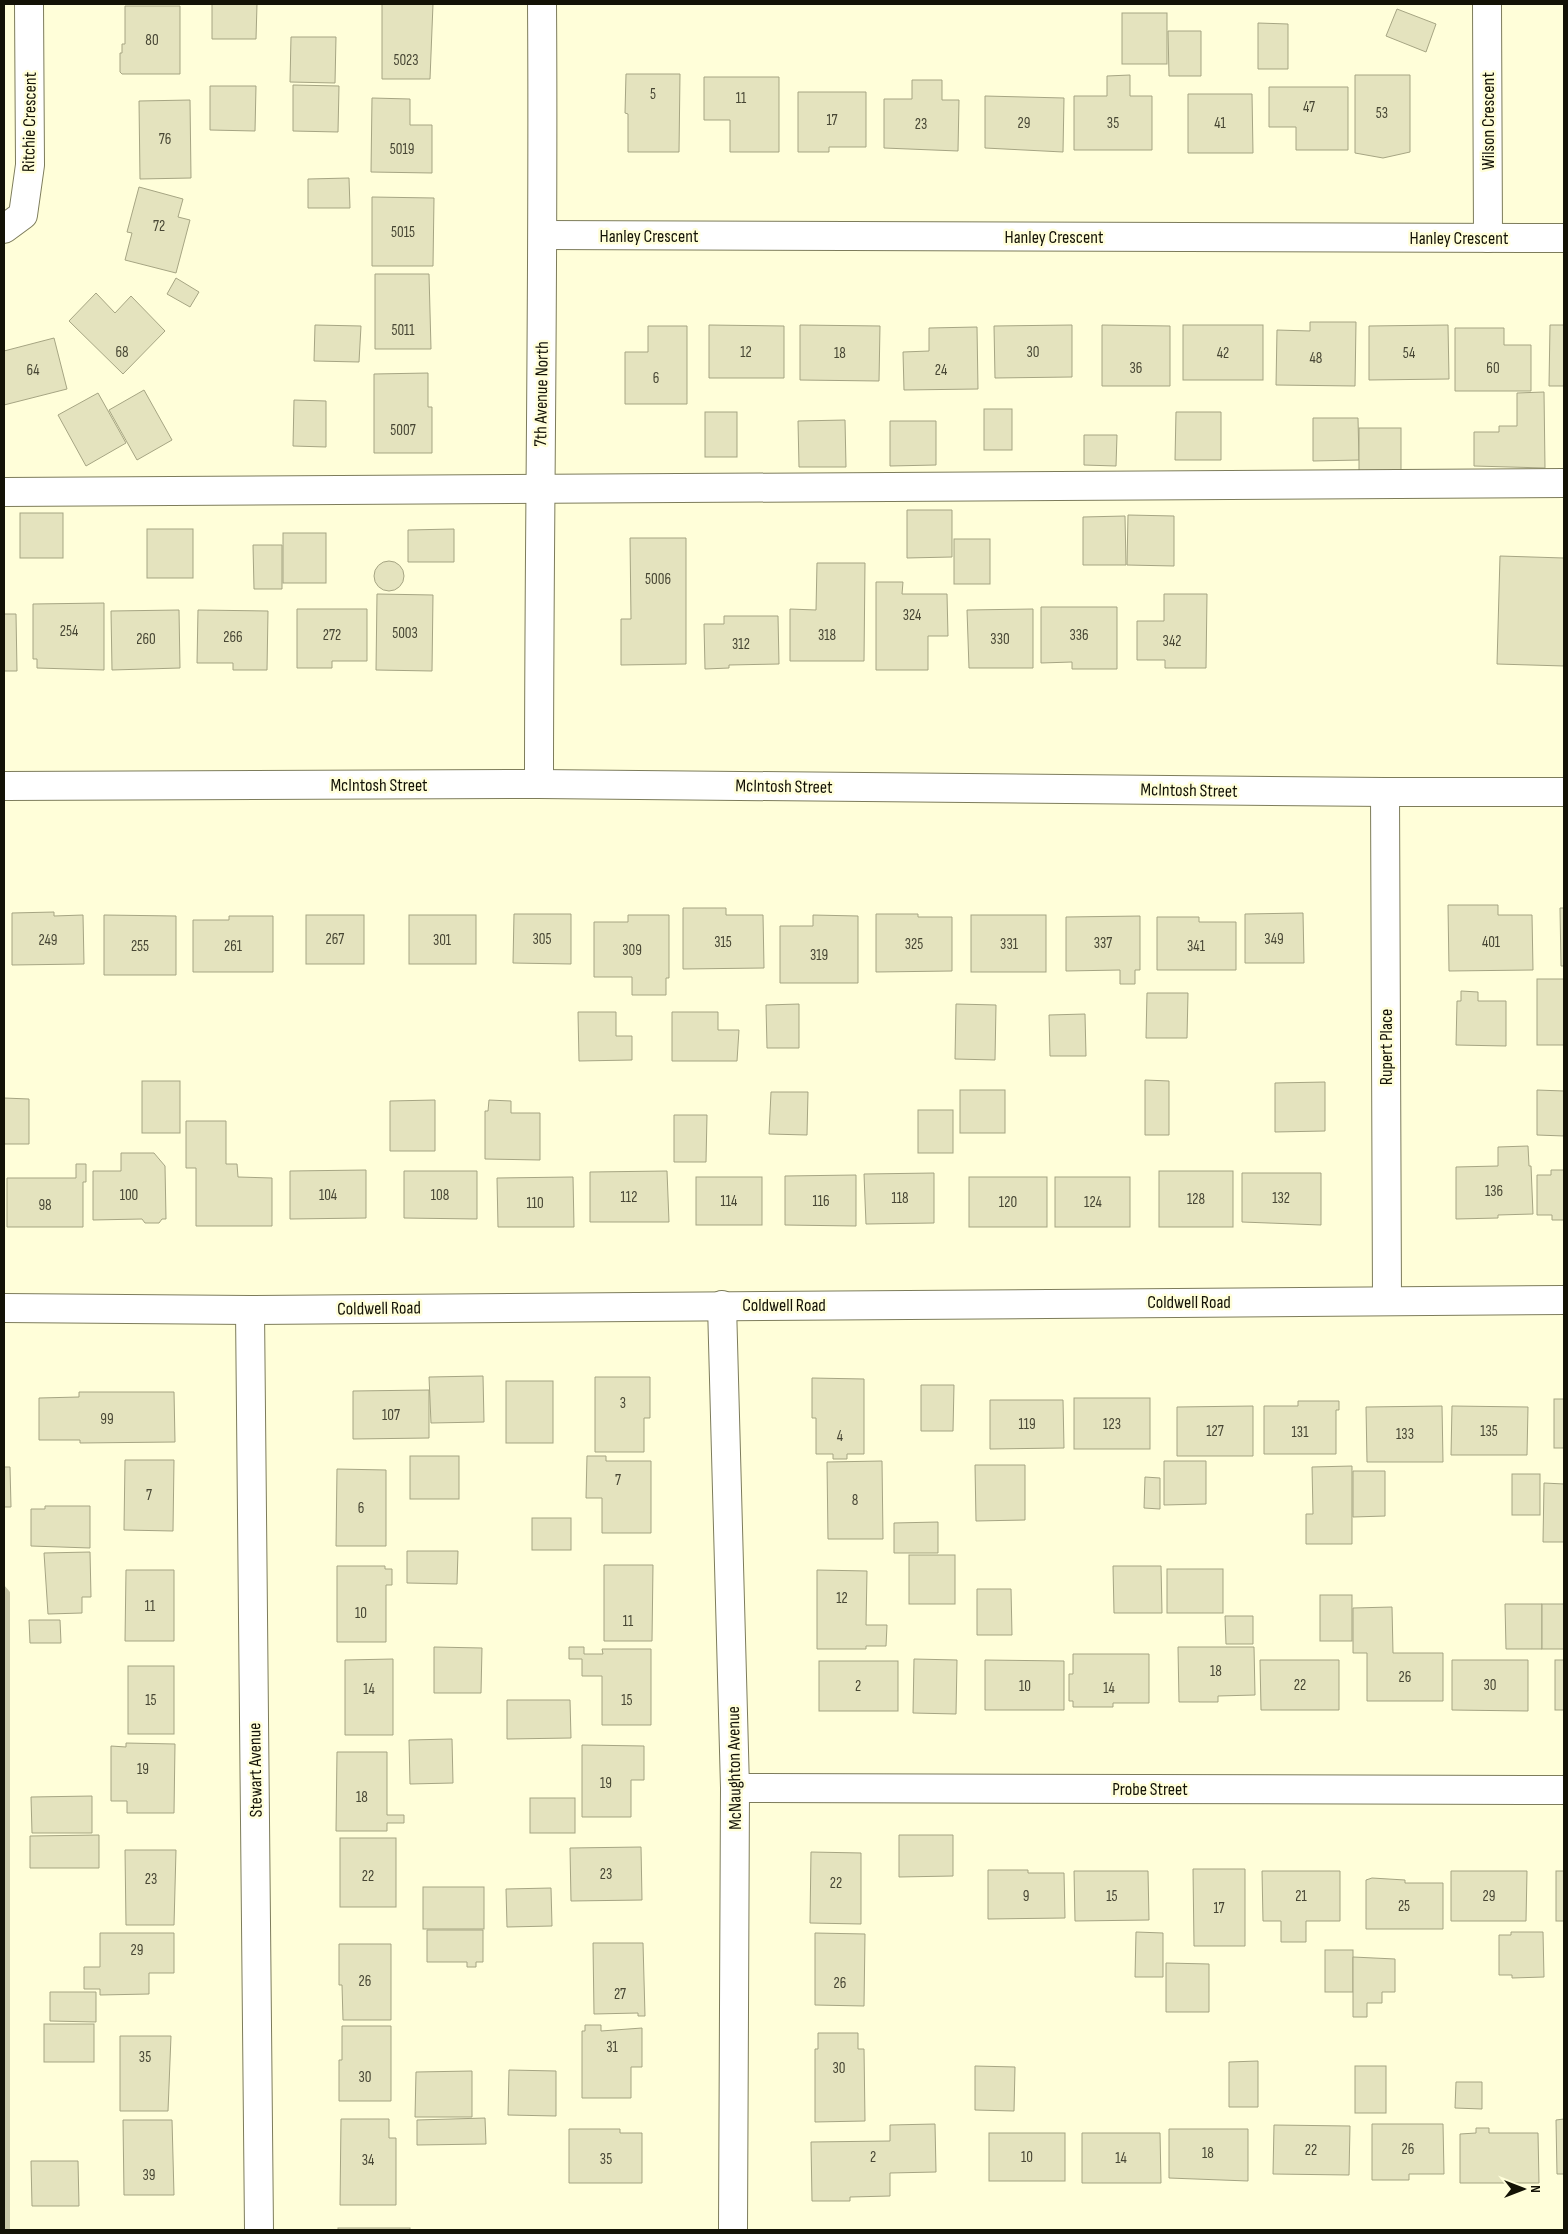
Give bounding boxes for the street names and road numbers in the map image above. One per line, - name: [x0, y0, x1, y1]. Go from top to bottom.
- street label: Ritchie Crescent: [18, 71, 41, 172]
- street label: Wilson Crescent: [1478, 72, 1499, 170]
- street label: Hanley Crescent: [600, 226, 699, 247]
- street label: Hanley Crescent: [1005, 227, 1104, 248]
- street label: Hanley Crescent: [1410, 228, 1509, 249]
- street label: 7th Avenue North: [530, 341, 553, 447]
- street label: McIntosh Street: [330, 775, 428, 796]
- street label: McIntosh Street: [735, 775, 833, 798]
- street label: McIntosh Street: [1140, 779, 1238, 802]
- street label: Rupert Place: [1376, 1009, 1397, 1085]
- street label: Coldwell Road: [1147, 1292, 1231, 1313]
- street label: Coldwell Road: [742, 1295, 826, 1316]
- street label: Coldwell Road: [337, 1297, 421, 1320]
- street label: McNaughton Avenue: [723, 1706, 746, 1830]
- street label: Stewart Avenue: [244, 1722, 267, 1818]
- street label: Probe Street: [1112, 1779, 1188, 1800]

